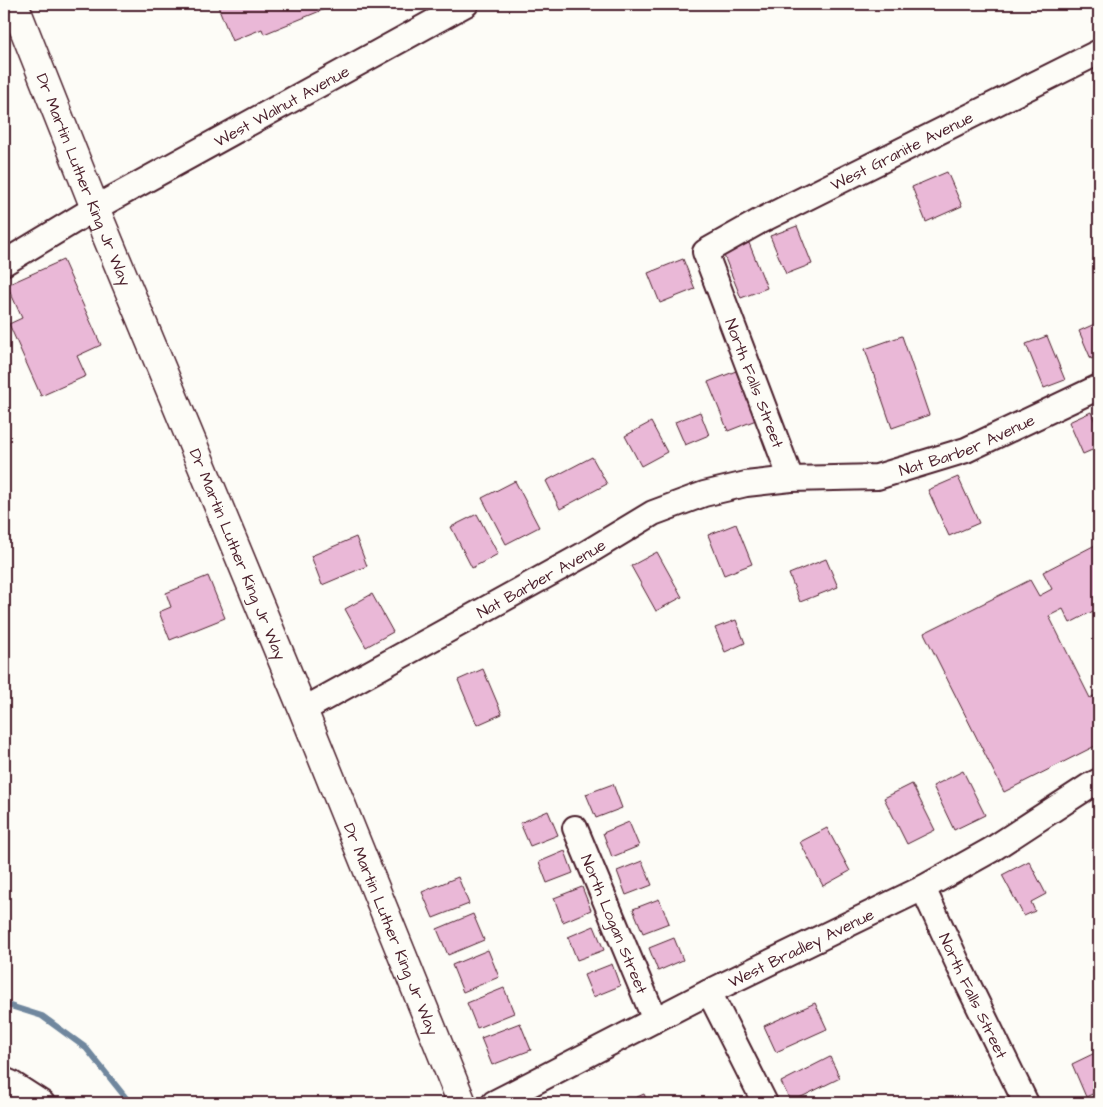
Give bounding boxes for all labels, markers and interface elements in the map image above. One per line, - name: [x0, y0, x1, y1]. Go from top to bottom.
- street label: West Walnut Avenue: [210, 60, 354, 152]
- street label: Dr Martin Luther King Jr Way: [31, 70, 136, 290]
- street label: West Granite Avenue: [827, 106, 977, 196]
- street label: North Falls Street: [719, 316, 789, 452]
- street label: Nat Barber Avenue: [896, 409, 1039, 482]
- street label: Dr Martin Luther King Jr Way: [184, 445, 291, 664]
- street label: Nat Barber Avenue: [473, 534, 610, 624]
- street label: Dr Martin Luther King Jr Way: [338, 820, 443, 1039]
- street label: North Logan Street: [575, 851, 653, 998]
- street label: West Bradley Avenue: [725, 903, 878, 993]
- street label: North Falls Street: [933, 930, 1013, 1063]

